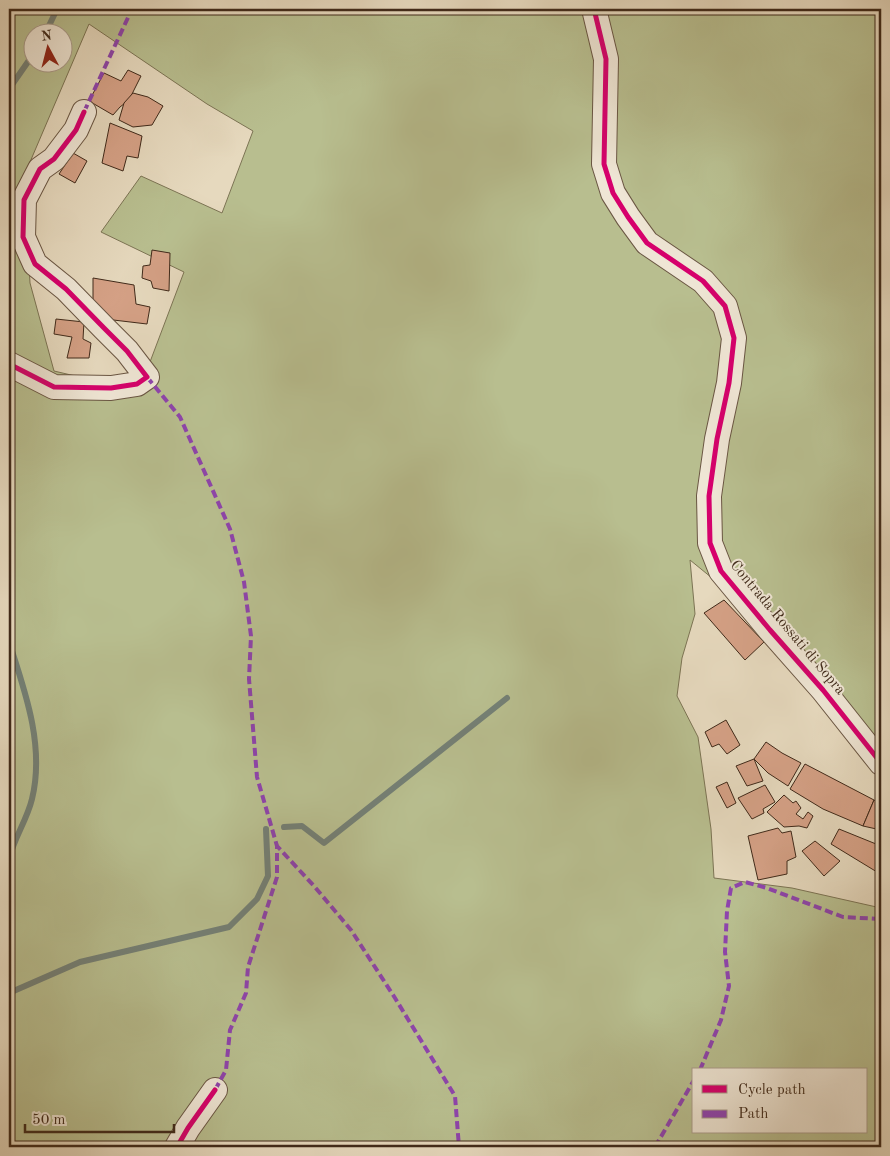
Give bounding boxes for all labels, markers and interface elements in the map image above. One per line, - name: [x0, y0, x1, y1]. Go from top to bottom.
- north arrow: [22, 22, 72, 72]
- text: N: [40, 28, 53, 44]
- street label: Contrada Rossati di Sopra: [727, 558, 848, 698]
- legend: [692, 1068, 868, 1134]
- text: Cycle path: [738, 1083, 806, 1098]
- scale bar: [25, 1101, 174, 1133]
- text: Path: [738, 1107, 768, 1122]
- text: 50 m: [32, 1113, 66, 1128]

